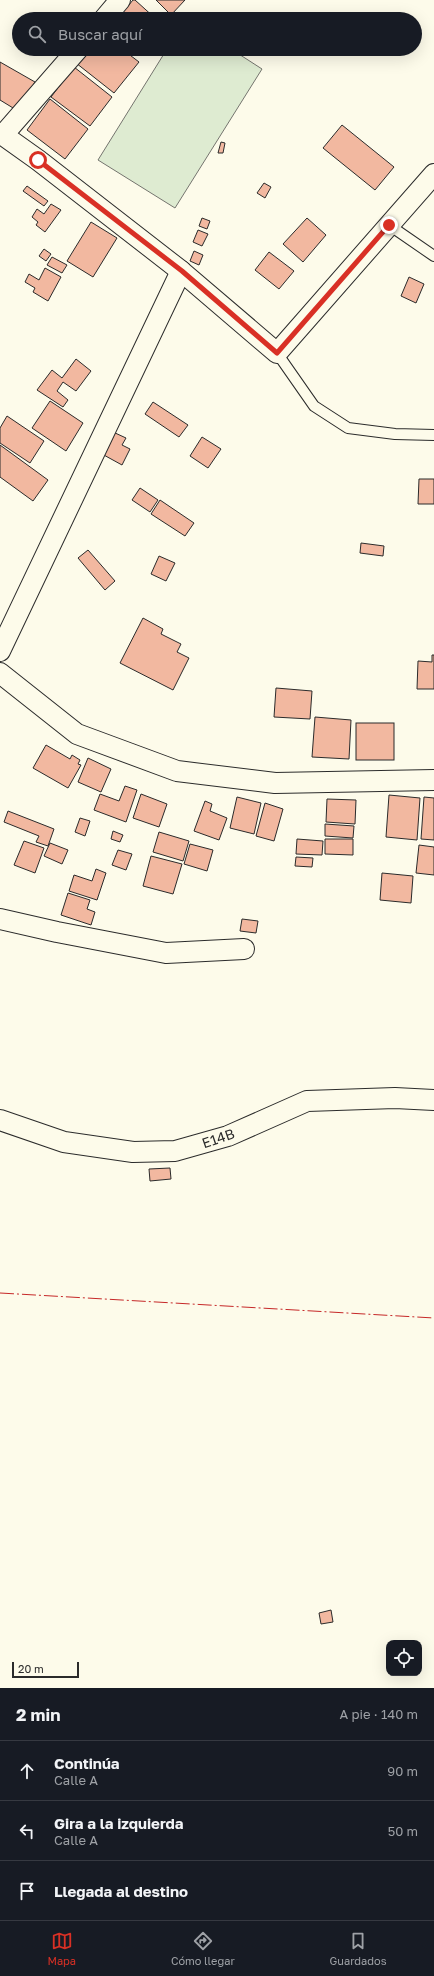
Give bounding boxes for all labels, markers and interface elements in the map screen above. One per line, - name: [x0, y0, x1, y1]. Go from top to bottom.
- search box: [12, 12, 422, 56]
- icon: search: [26, 23, 48, 45]
- text: Buscar aquí: [58, 25, 142, 43]
- route start: [29, 151, 47, 169]
- route end: [380, 216, 398, 234]
- street label: E14B: [200, 1125, 236, 1151]
- map controls: [386, 1640, 422, 1676]
- button: locate: [386, 1640, 422, 1676]
- scale bar: [12, 1660, 79, 1679]
- text: 20 m: [18, 1662, 44, 1675]
- text: 2 min: [16, 1704, 60, 1725]
- text: A pie · 140 m: [340, 1706, 418, 1722]
- text: Continúa: [54, 1754, 120, 1772]
- icon: ahead: [16, 1760, 38, 1782]
- text: 90 m: [387, 1763, 418, 1779]
- text: Calle A: [54, 1772, 98, 1788]
- text: Gira a la izquierda: [54, 1814, 184, 1832]
- icon: left: [16, 1820, 38, 1842]
- text: 50 m: [388, 1823, 418, 1839]
- text: Calle A: [54, 1832, 98, 1848]
- icon: arrive: [16, 1880, 38, 1902]
- text: Llegada al destino: [54, 1882, 188, 1900]
- tab: Mapa: [47, 1930, 76, 1967]
- tab: Cómo llegar: [171, 1930, 235, 1967]
- tab: Guardados: [330, 1930, 387, 1967]

